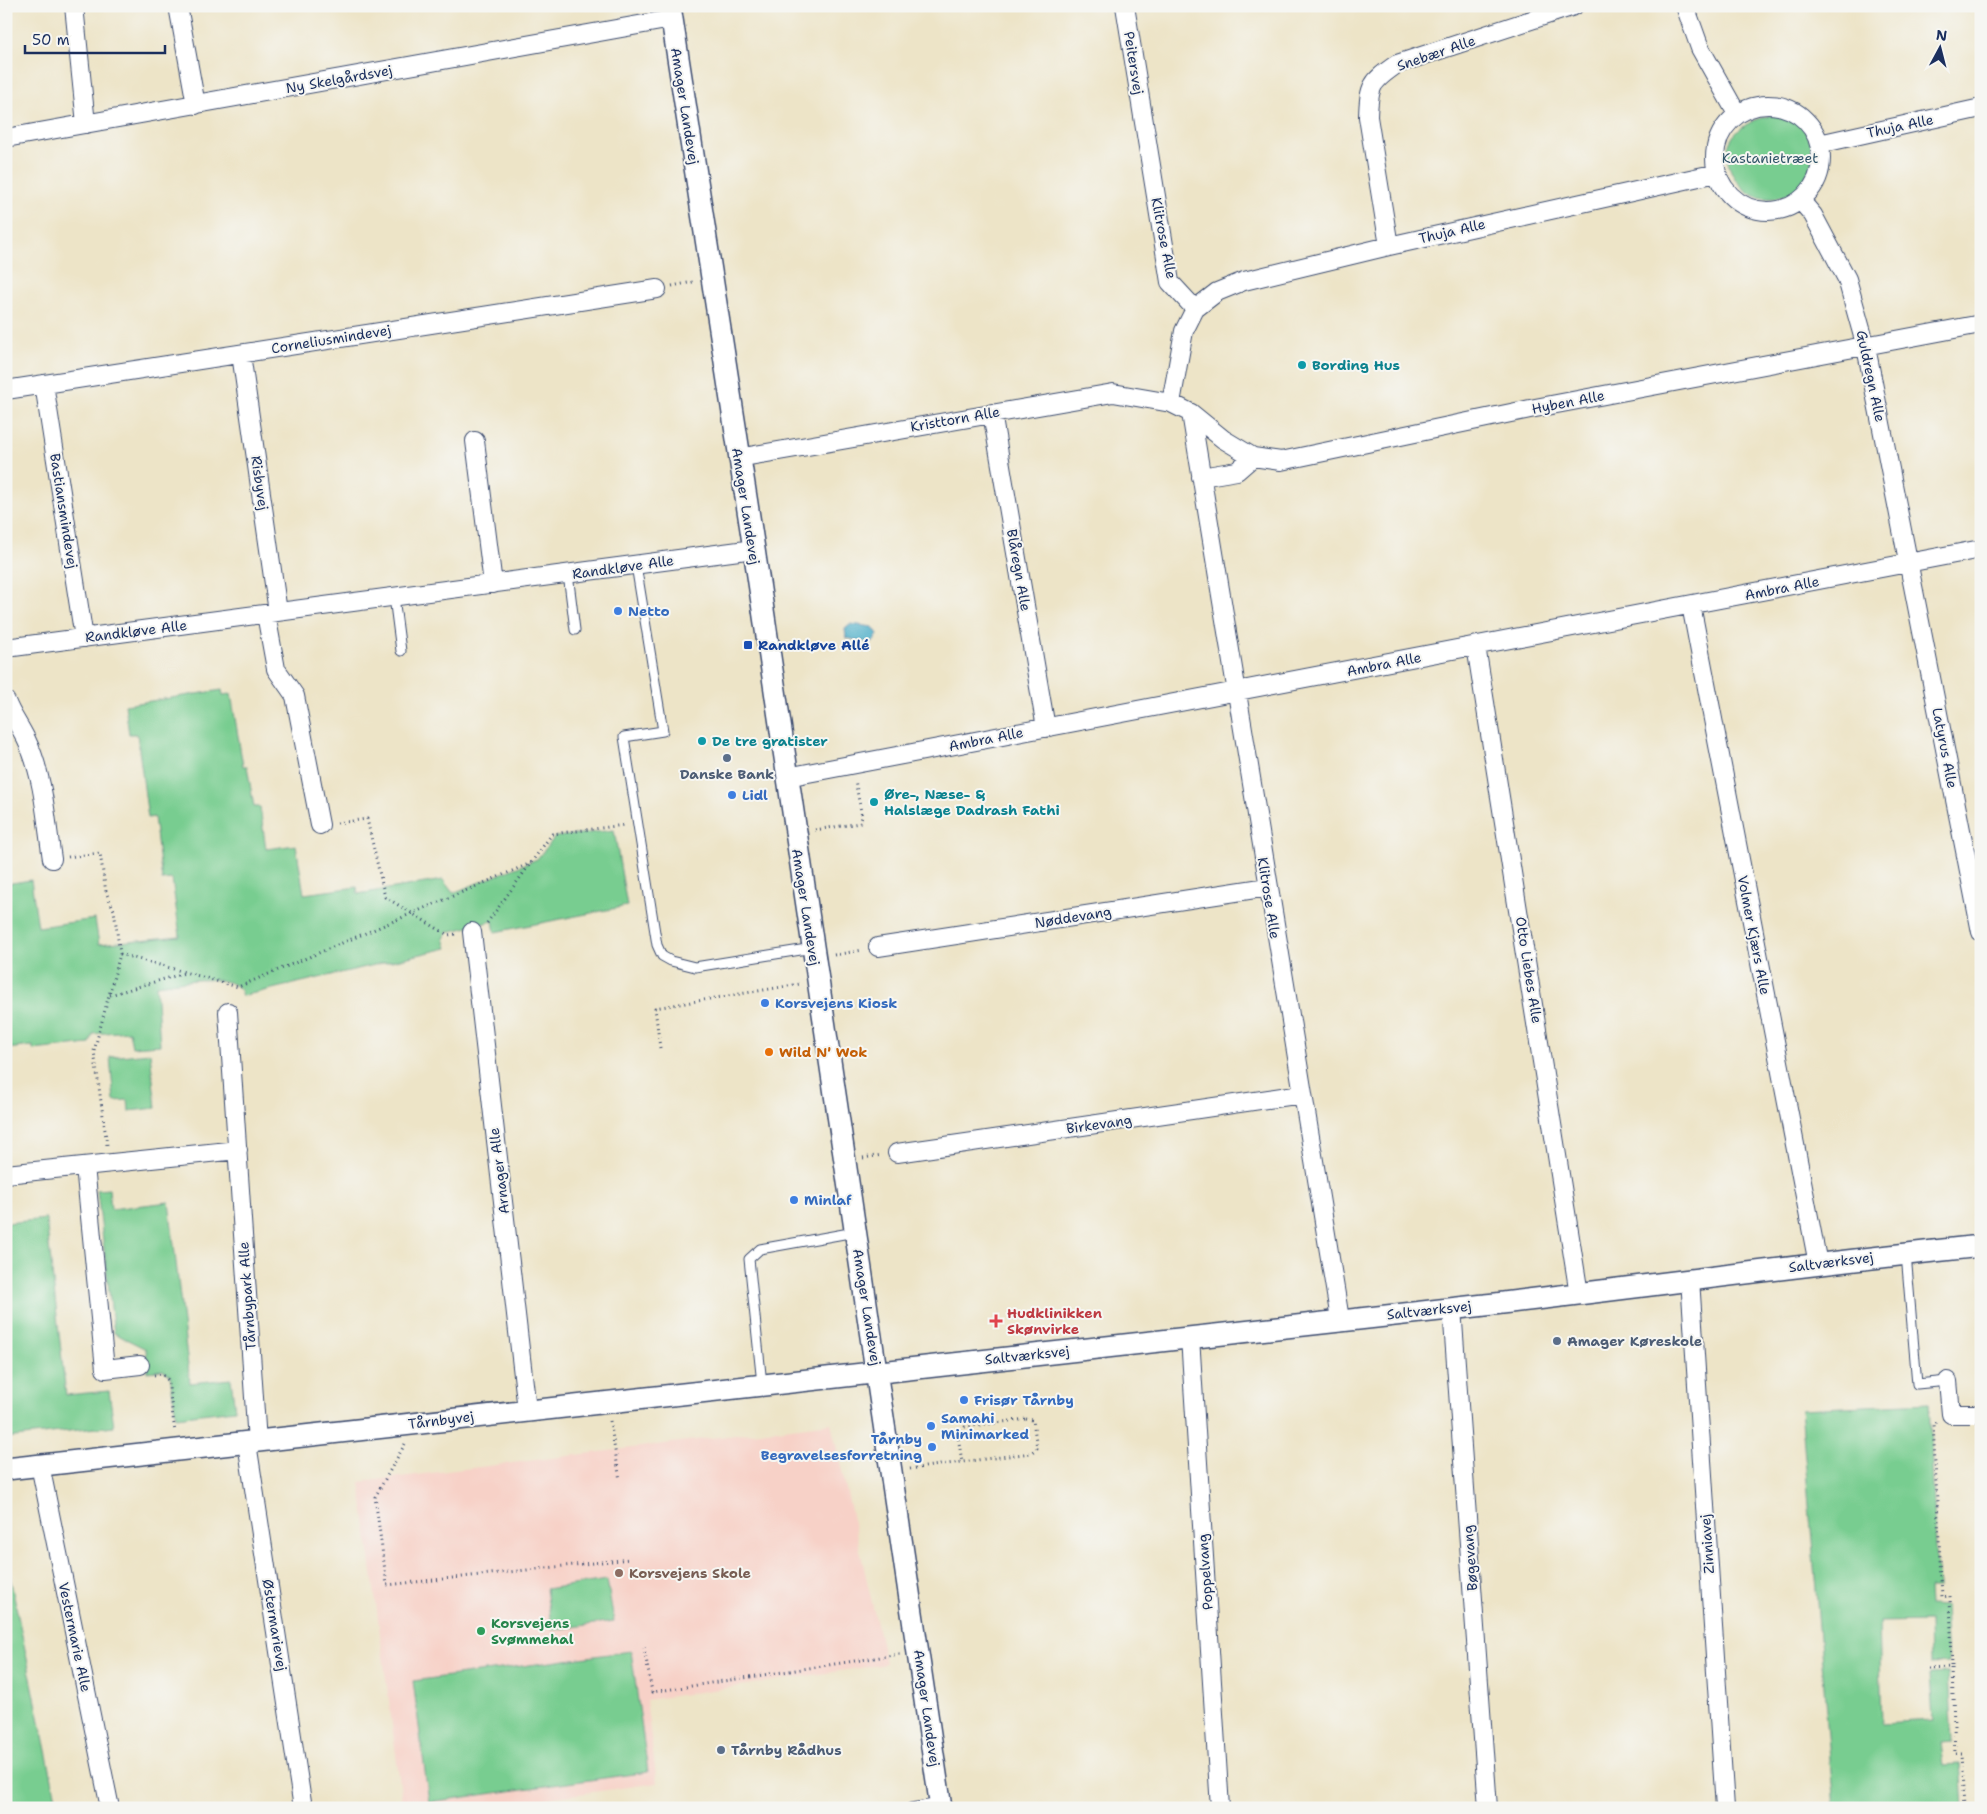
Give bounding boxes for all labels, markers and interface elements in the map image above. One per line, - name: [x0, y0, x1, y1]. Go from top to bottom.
- scale bar: [25, 22, 165, 54]
- north arrow: [1914, 22, 1964, 72]
- text: N: [1935, 25, 1948, 45]
- text: 50 m: [32, 30, 70, 50]
- street label: Peitersvej: [1120, 30, 1148, 96]
- street label: Snebær Alle: [1394, 31, 1478, 75]
- street label: Amager Landevej: [667, 46, 703, 166]
- street label: Ny Skelgårdsvej: [284, 61, 394, 97]
- street label: Thuja Alle: [1865, 110, 1935, 142]
- park label: Kastanietræet: [1722, 149, 1818, 167]
- street label: Klitrose Alle: [1147, 196, 1181, 280]
- street label: Thuja Alle: [1417, 215, 1487, 247]
- street label: Corneliusmindevej: [270, 321, 392, 357]
- street label: Guldregn Alle: [1852, 328, 1890, 424]
- place label: Bording Hus: [1312, 356, 1400, 374]
- marker: Bording Hus: [1296, 359, 1308, 371]
- street label: Hyben Alle: [1530, 386, 1606, 418]
- street label: Kristtorn Alle: [909, 402, 1001, 436]
- street label: Amager Landevej: [728, 446, 764, 566]
- street label: Bastiansmindevej: [46, 452, 82, 570]
- street label: Risbyvej: [247, 455, 273, 511]
- street label: Blåregn Alle: [1003, 528, 1035, 613]
- street label: Randkløve Alle: [571, 551, 675, 583]
- street label: Ambra Alle: [1743, 572, 1821, 604]
- place label: Netto: [628, 602, 670, 620]
- marker: Netto: [612, 605, 624, 617]
- street label: Randkløve Alle: [84, 616, 188, 646]
- place label: Randkløve Allé: [758, 636, 870, 654]
- marker: Randkløve Allé: [742, 639, 754, 651]
- street label: Ambra Alle: [1345, 648, 1423, 680]
- street label: Latyrus Alle: [1928, 706, 1962, 790]
- street label: Ambra Alle: [947, 723, 1025, 755]
- place label: De tre gratister: [712, 732, 828, 750]
- marker: De tre gratister: [696, 735, 708, 747]
- marker: Danske Bank: [721, 752, 733, 764]
- place label: Danske Bank: [680, 765, 774, 783]
- place label: Øre-, Næse- & Halslæge Dadrash Fathi: [884, 785, 1060, 819]
- place label: Lidl: [742, 786, 768, 804]
- marker: Lidl: [726, 789, 738, 801]
- marker: Øre-, Næse- & Halslæge Dadrash Fathi: [868, 796, 880, 808]
- street label: Amager Landevej: [788, 847, 824, 967]
- street label: Klitrose Alle: [1254, 856, 1284, 940]
- street label: Volmer Kjærs Alle: [1734, 874, 1774, 996]
- street label: Nøddevang: [1033, 902, 1113, 932]
- street label: Otto Liebes Alle: [1512, 915, 1546, 1025]
- place label: Korsvejens Kiosk: [775, 994, 897, 1012]
- marker: Korsvejens Kiosk: [759, 997, 771, 1009]
- place label: Wild N' Wok: [779, 1043, 867, 1061]
- marker: Wild N' Wok: [763, 1046, 775, 1058]
- street label: Birkevang: [1065, 1110, 1133, 1138]
- street label: Arnager Alle: [485, 1127, 513, 1215]
- place label: Minlaf: [804, 1191, 852, 1209]
- marker: Minlaf: [788, 1194, 800, 1206]
- street label: Tårnbypark Alle: [234, 1241, 260, 1351]
- street label: Amager Landevej: [849, 1247, 885, 1367]
- street label: Saltværksvej: [1788, 1248, 1874, 1276]
- street label: Saltværksvej: [1386, 1297, 1472, 1323]
- place label: Hudklinikken Skønvirke: [1007, 1304, 1102, 1338]
- marker: Hudklinikken Skønvirke: [989, 1314, 1003, 1328]
- place label: Amager Køreskole: [1567, 1332, 1702, 1350]
- marker: Amager Køreskole: [1551, 1335, 1563, 1347]
- street label: Saltværksvej: [984, 1342, 1070, 1368]
- place label: Frisør Tårnby: [974, 1391, 1074, 1409]
- marker: Frisør Tårnby: [958, 1394, 970, 1406]
- street label: Tårnbyvej: [407, 1407, 475, 1433]
- place label: Samahi Minimarked: [941, 1409, 1030, 1443]
- marker: Samahi Minimarked: [925, 1420, 937, 1432]
- place label: Tårnby Begravelsesforretning: [761, 1430, 922, 1464]
- marker: Tårnby Begravelsesforretning: [926, 1441, 938, 1453]
- street label: Zinniavej: [1696, 1514, 1718, 1574]
- street label: Bøgevang: [1459, 1524, 1481, 1592]
- street label: Poppelvang: [1193, 1533, 1217, 1611]
- place label: Korsvejens Skole: [629, 1564, 751, 1582]
- marker: Korsvejens Skole: [613, 1567, 625, 1579]
- street label: Østermarievej: [259, 1578, 291, 1672]
- street label: Vestermarie Alle: [55, 1580, 95, 1694]
- place label: Korsvejens Svømmehal: [491, 1614, 574, 1648]
- marker: Korsvejens Svømmehal: [475, 1625, 487, 1637]
- street label: Amager Landevej: [910, 1648, 944, 1768]
- place label: Tårnby Rådhus: [731, 1741, 842, 1759]
- marker: Tårnby Rådhus: [715, 1744, 727, 1756]

